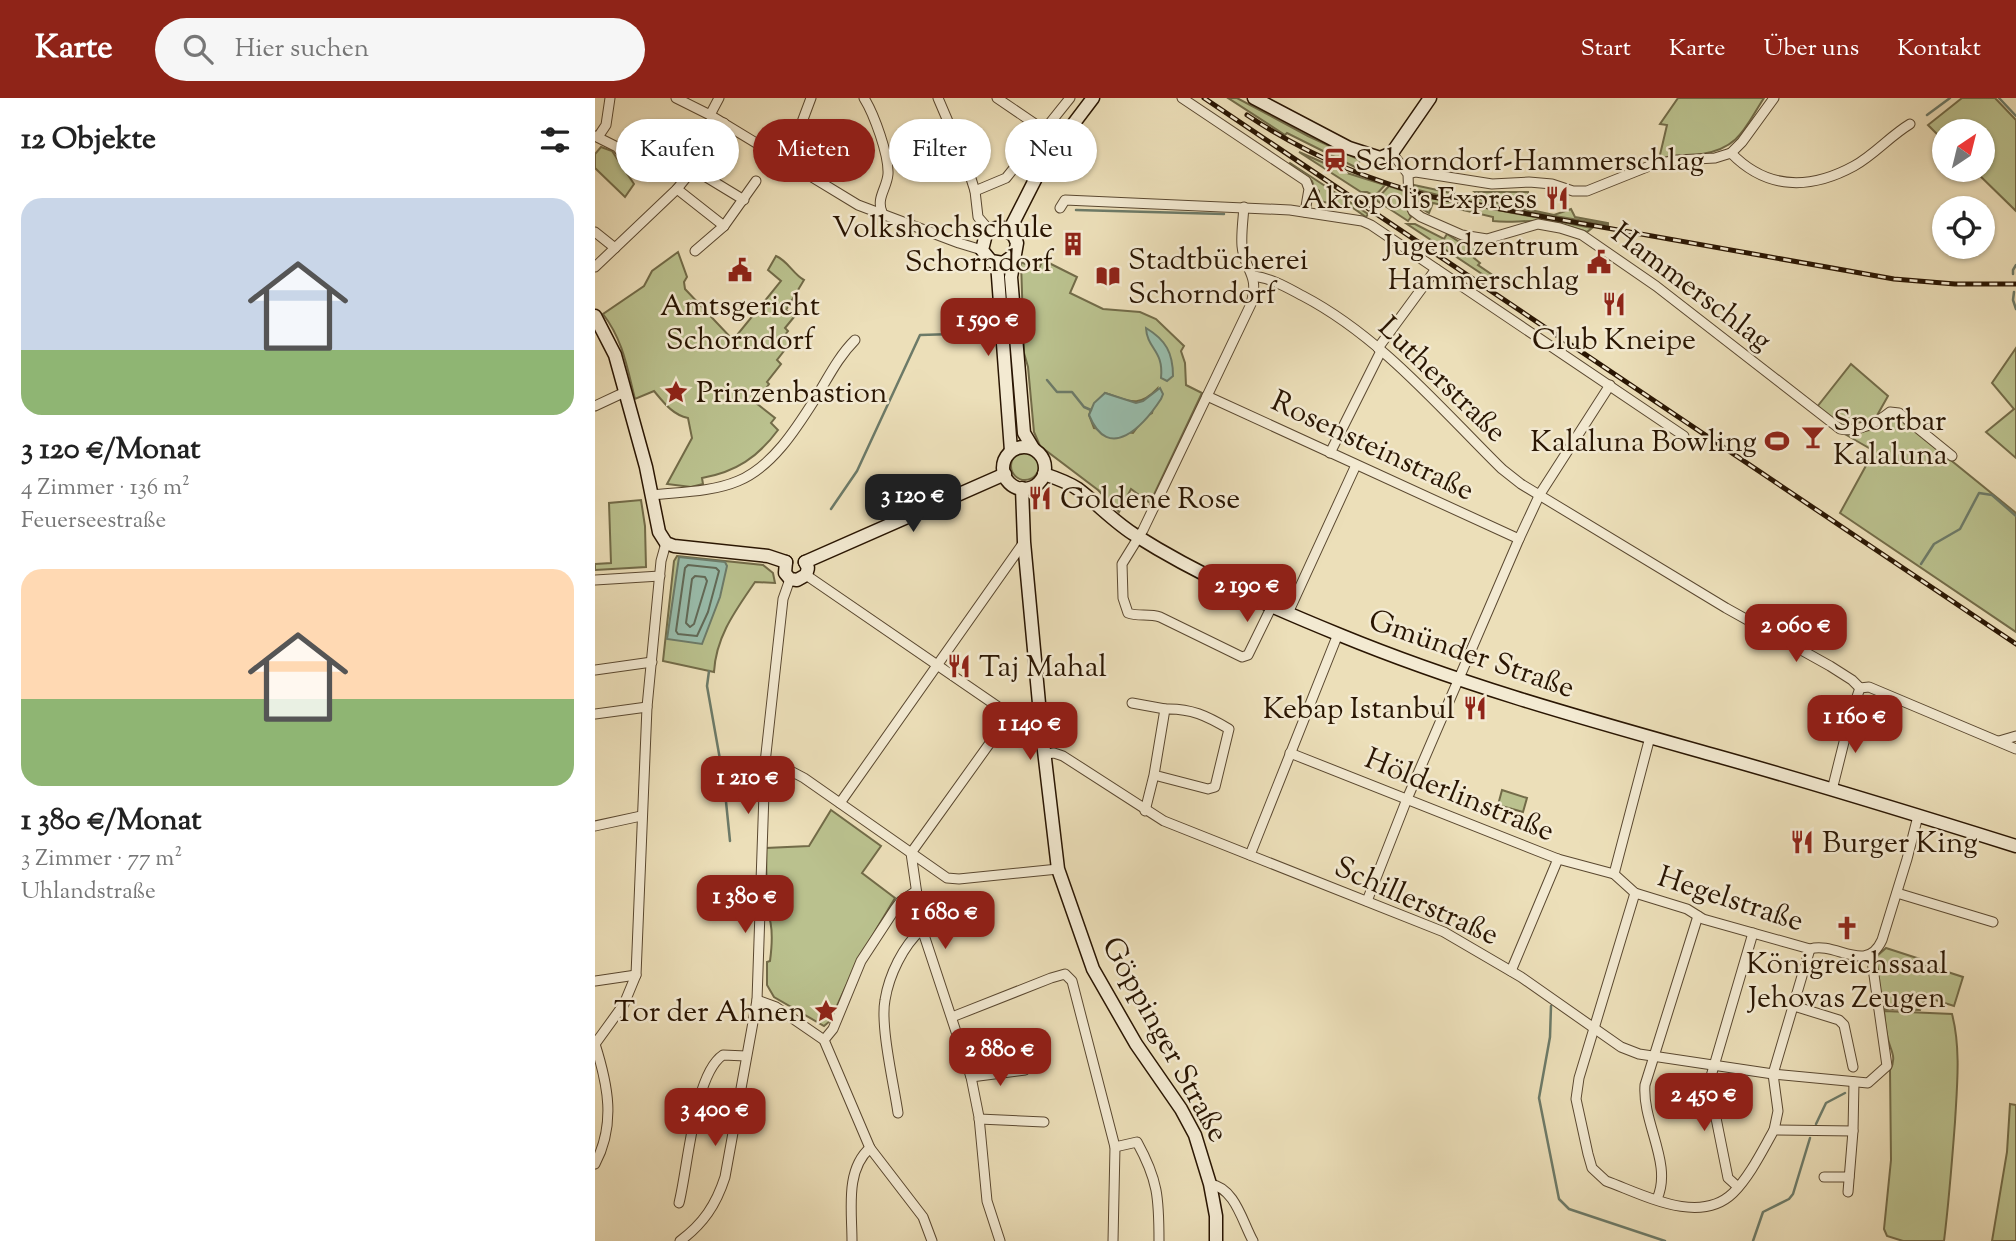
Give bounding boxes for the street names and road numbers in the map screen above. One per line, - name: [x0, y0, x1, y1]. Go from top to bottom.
- street label: Hammerschlag: [1601, 213, 1780, 363]
- street label: Lutherstraße: [1367, 308, 1516, 454]
- street label: Rosensteinstraße: [1263, 381, 1481, 513]
- street label: Gmünder Straße: [1363, 600, 1580, 711]
- street label: Hölderlinstraße: [1358, 739, 1560, 854]
- street label: Schillerstraße: [1327, 847, 1505, 958]
- street label: Hegelstraße: [1652, 857, 1809, 944]
- street label: Göppinger Straße: [1090, 930, 1238, 1151]

